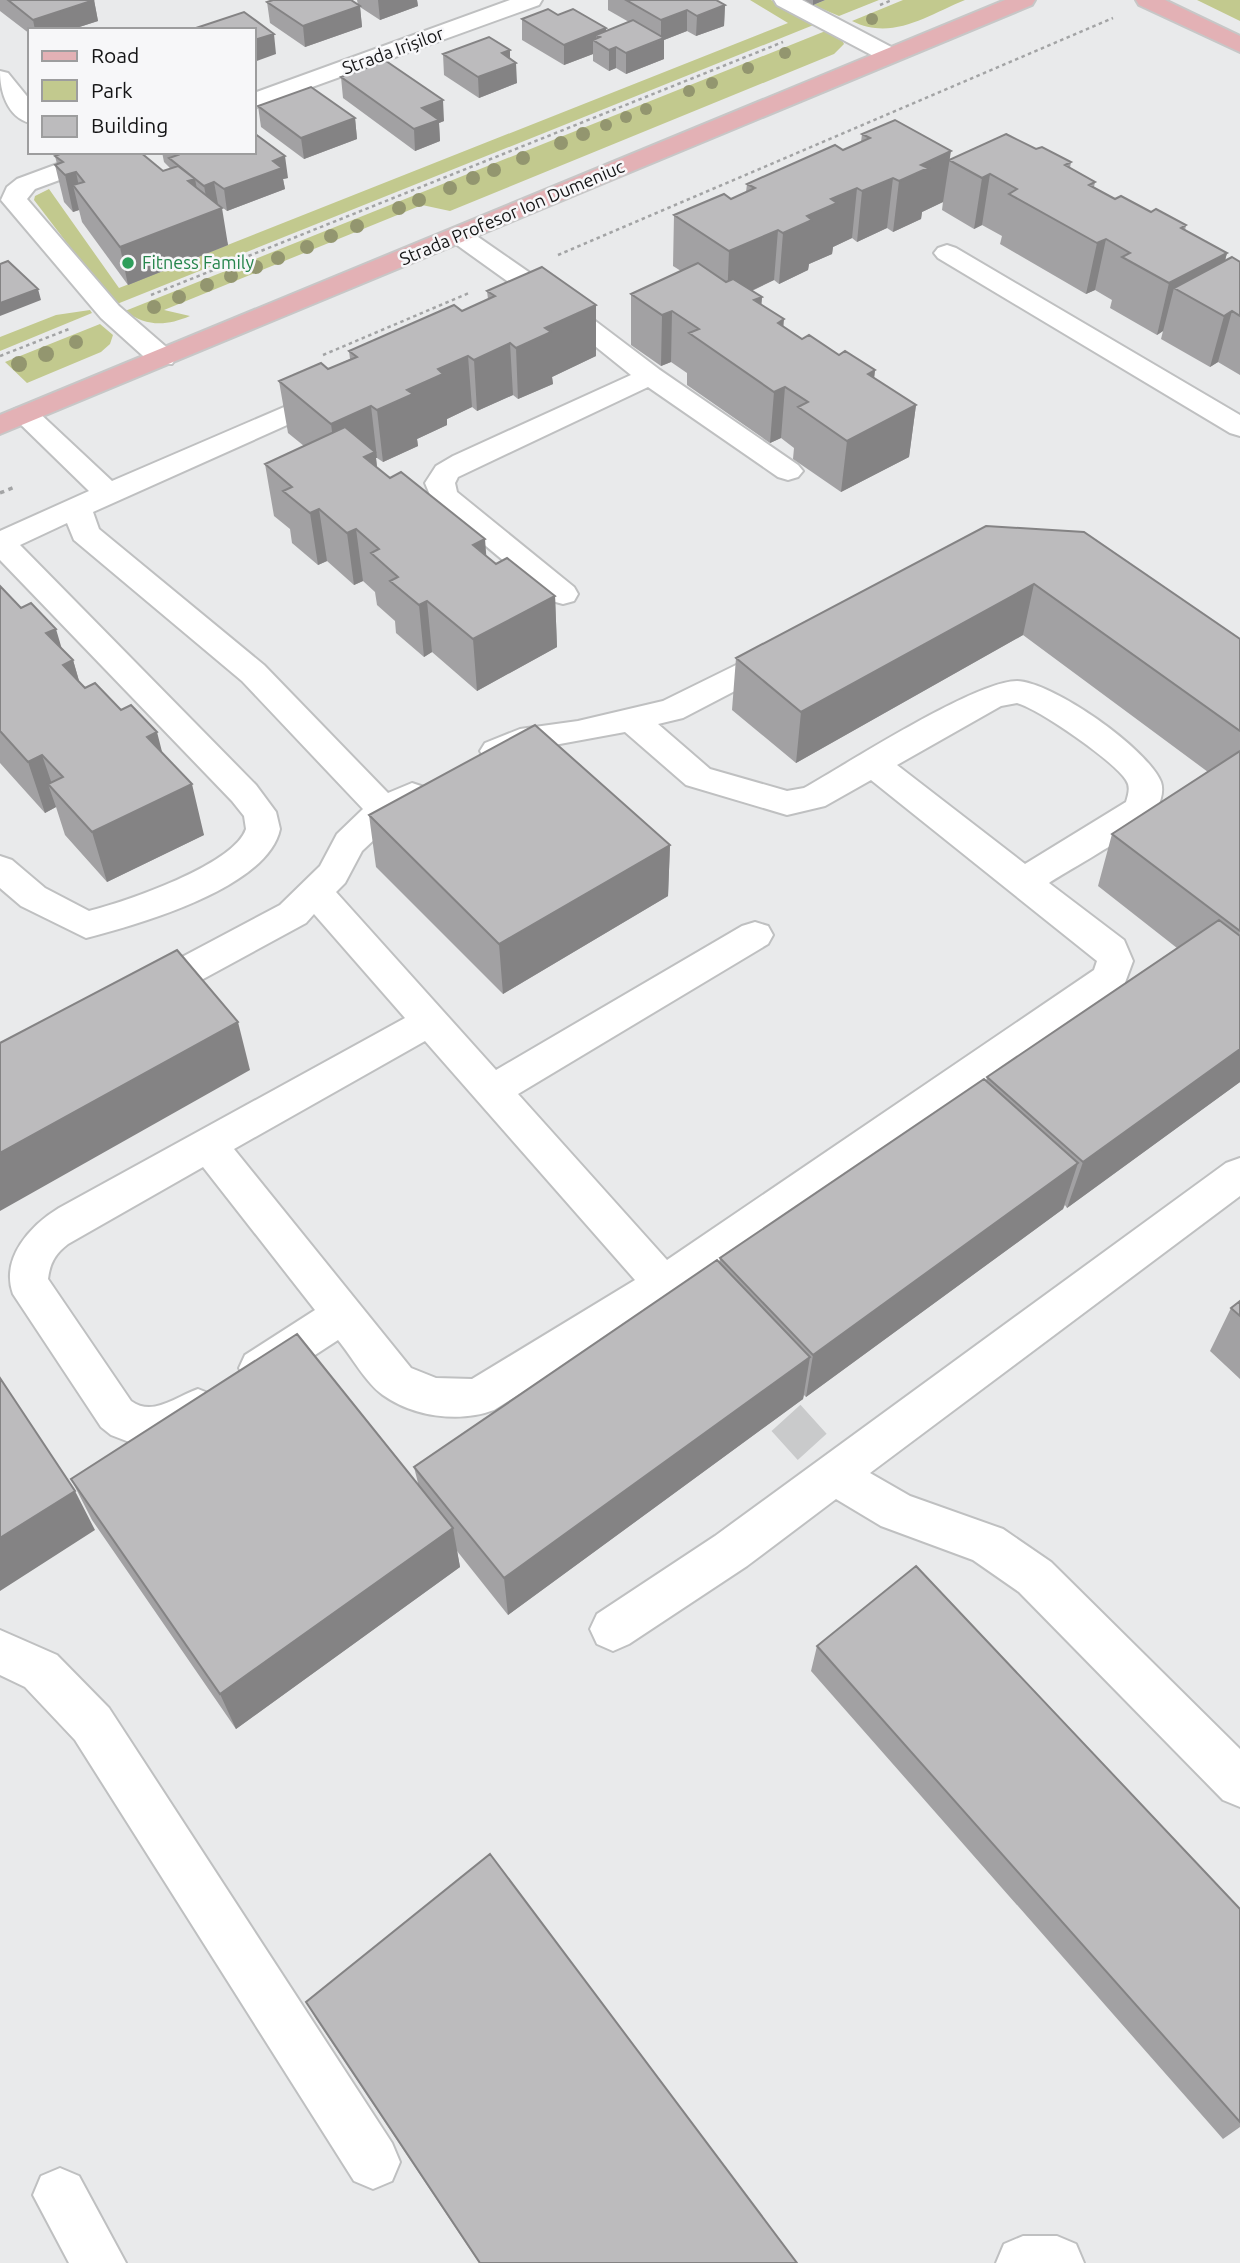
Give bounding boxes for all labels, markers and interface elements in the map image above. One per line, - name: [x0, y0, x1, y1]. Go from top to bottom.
- street label: Strada Irișilor: [339, 22, 446, 78]
- legend: [28, 28, 256, 154]
- text: Road: [91, 43, 139, 67]
- text: Park: [91, 78, 133, 102]
- text: Building: [91, 113, 168, 137]
- street label: Strada Profesor Ion Dumeniuc: [396, 156, 627, 269]
- place label: Fitness Family: [142, 252, 255, 272]
- marker: Fitness Family: [120, 255, 136, 271]

